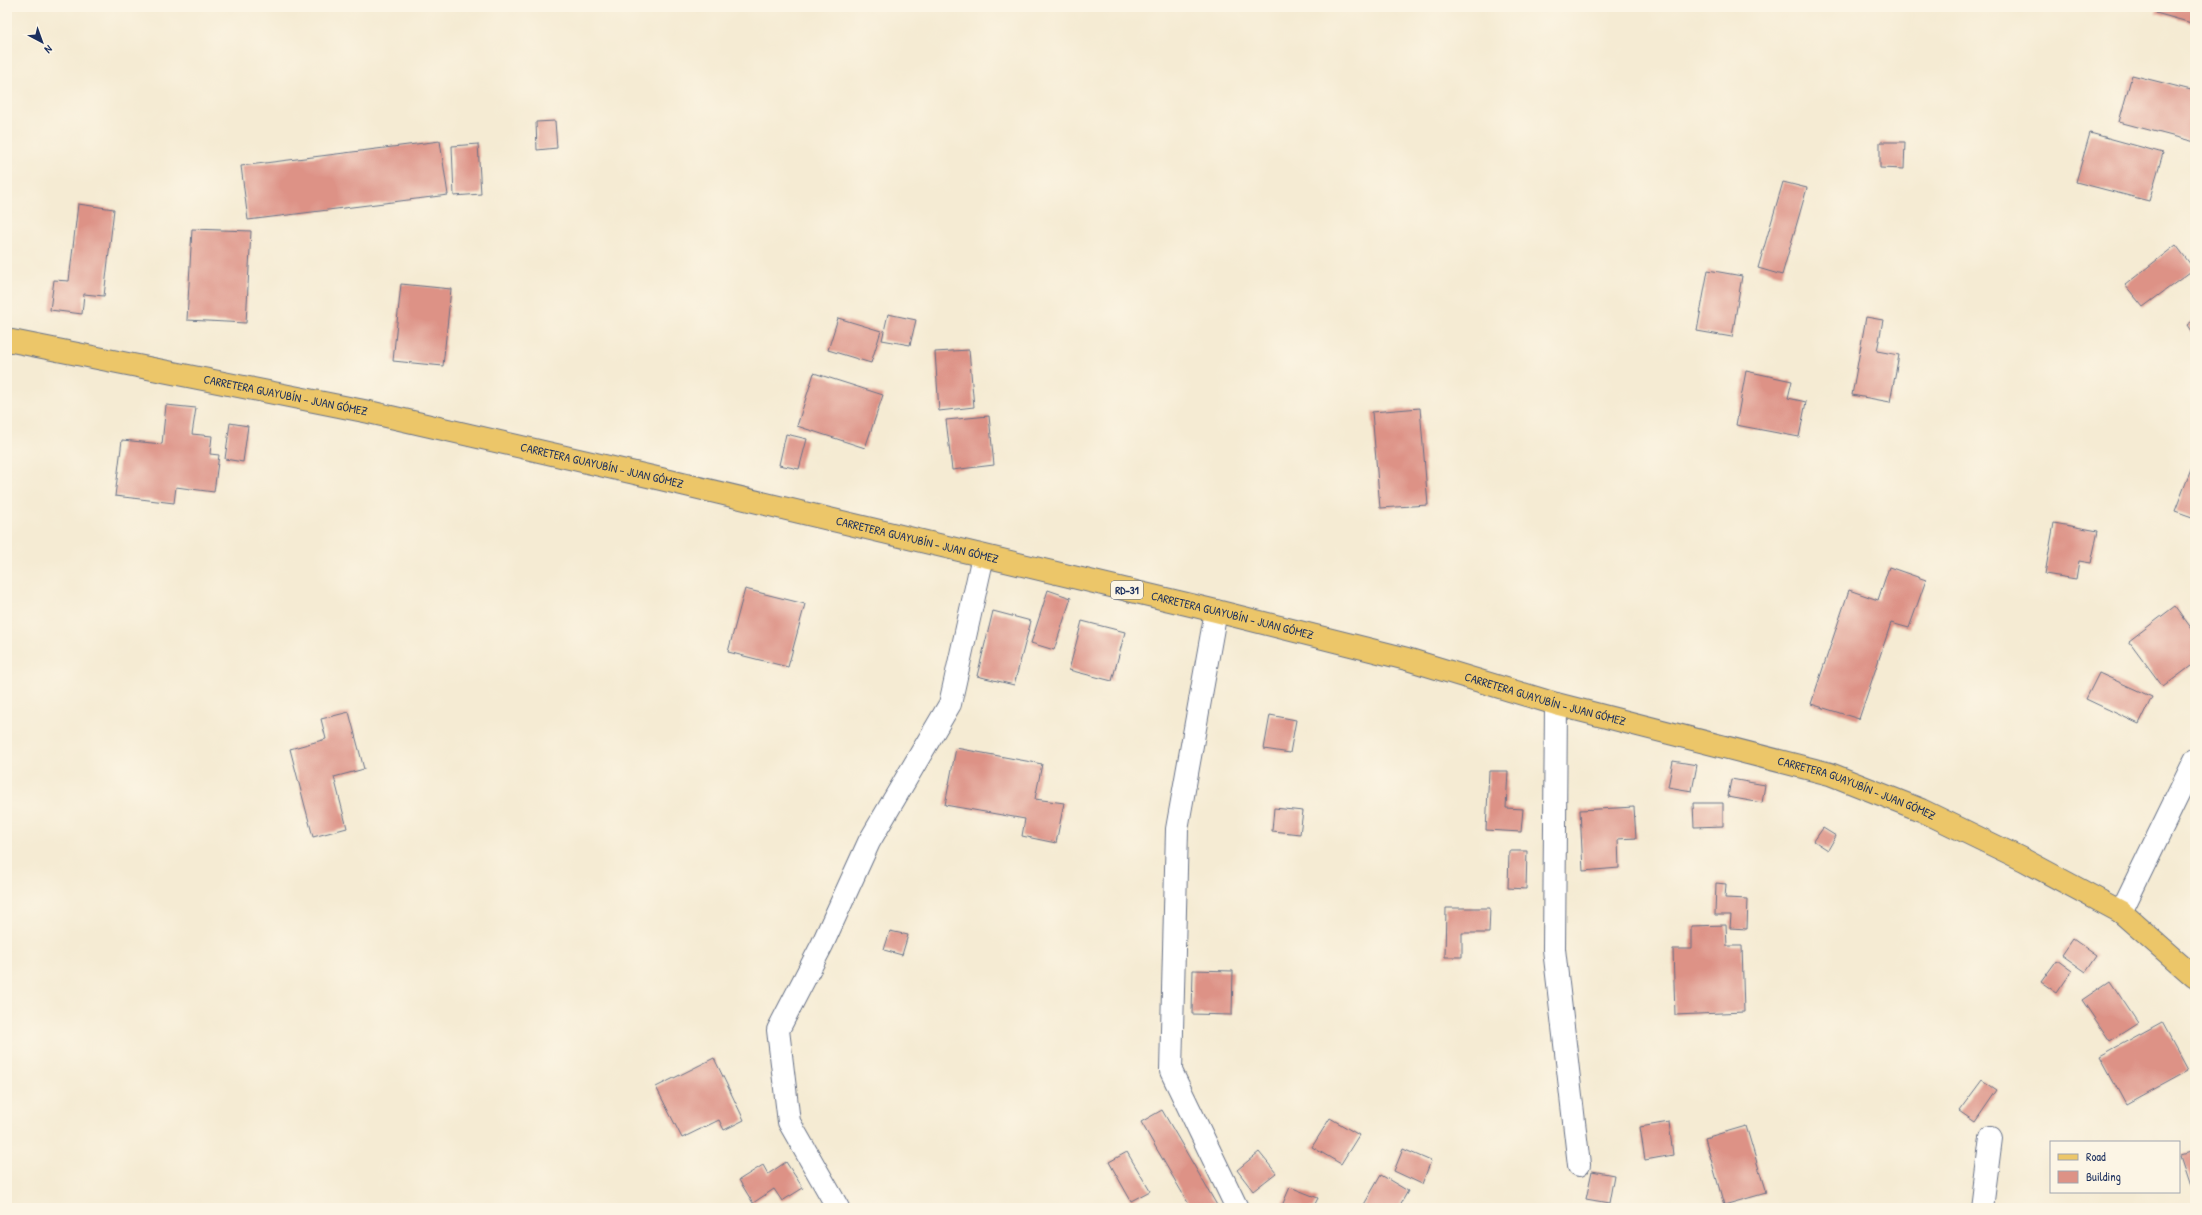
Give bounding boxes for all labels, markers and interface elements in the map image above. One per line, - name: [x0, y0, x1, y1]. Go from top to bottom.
- north arrow: [22, 22, 62, 62]
- text: N: [42, 42, 55, 57]
- street label: CARRETERA GUAYUBÍN - JUAN GÓMEZ: [202, 370, 369, 419]
- street label: CARRETERA GUAYUBÍN - JUAN GÓMEZ: [519, 438, 685, 492]
- street label: CARRETERA GUAYUBÍN - JUAN GÓMEZ: [834, 512, 1000, 567]
- road number: RD-31: [1111, 581, 1143, 599]
- street label: CARRETERA GUAYUBÍN - JUAN GÓMEZ: [1149, 587, 1315, 643]
- street label: CARRETERA GUAYUBÍN - JUAN GÓMEZ: [1463, 668, 1628, 729]
- street label: CARRETERA GUAYUBÍN - JUAN GÓMEZ: [1776, 752, 1938, 824]
- legend: [2050, 1141, 2180, 1193]
- text: Road: [2086, 1148, 2106, 1165]
- text: Building: [2086, 1168, 2121, 1185]

